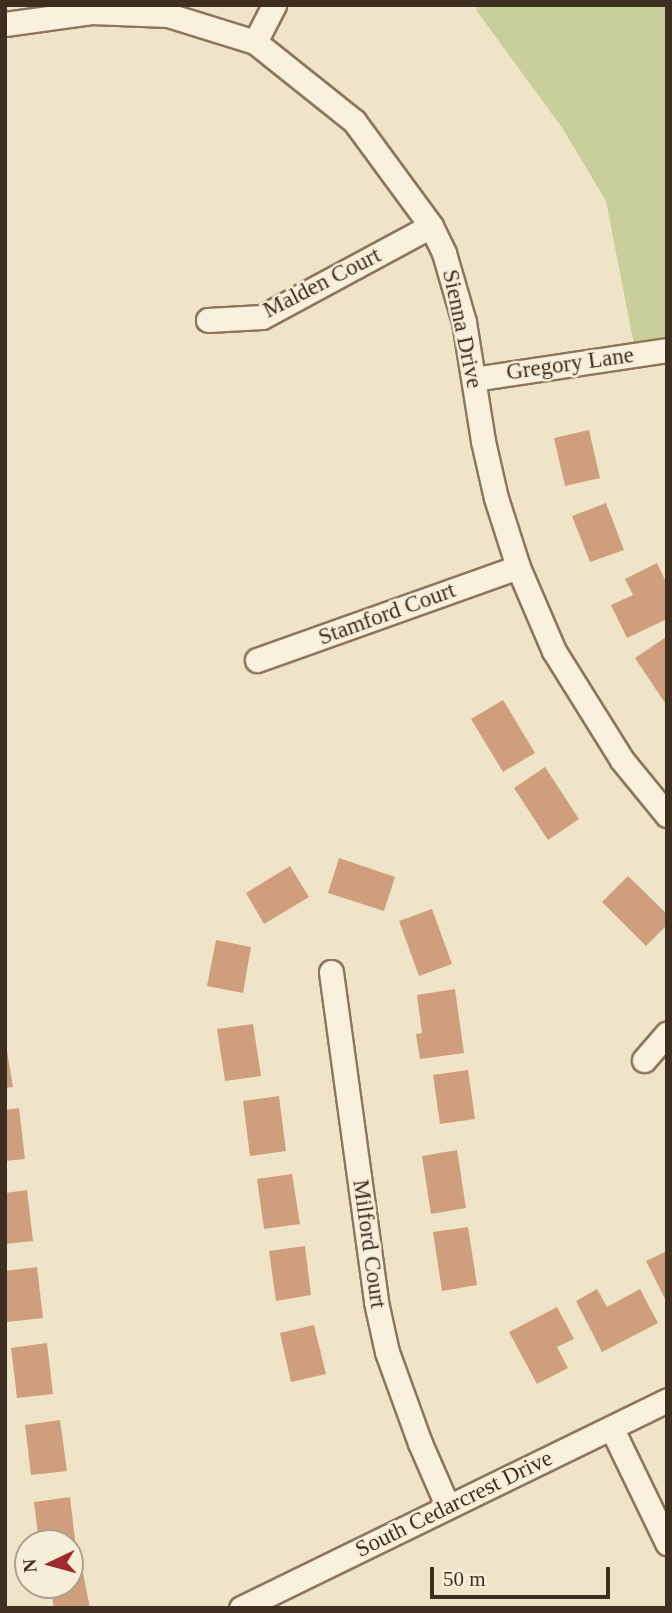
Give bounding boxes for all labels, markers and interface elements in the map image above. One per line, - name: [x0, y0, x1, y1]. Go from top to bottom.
- street label: Malden Court: [259, 242, 385, 324]
- street label: Sienna Drive: [436, 267, 488, 391]
- street label: Gregory Lane: [505, 341, 635, 387]
- street label: Stamford Court: [315, 576, 459, 652]
- street label: Milford Court: [346, 1178, 392, 1310]
- street label: South Cedarcrest Drive: [351, 1444, 557, 1564]
- north arrow: [14, 1529, 84, 1599]
- scale bar: [434, 1554, 614, 1598]
- text: N: [19, 1558, 41, 1573]
- text: 50 m: [443, 1567, 486, 1591]

